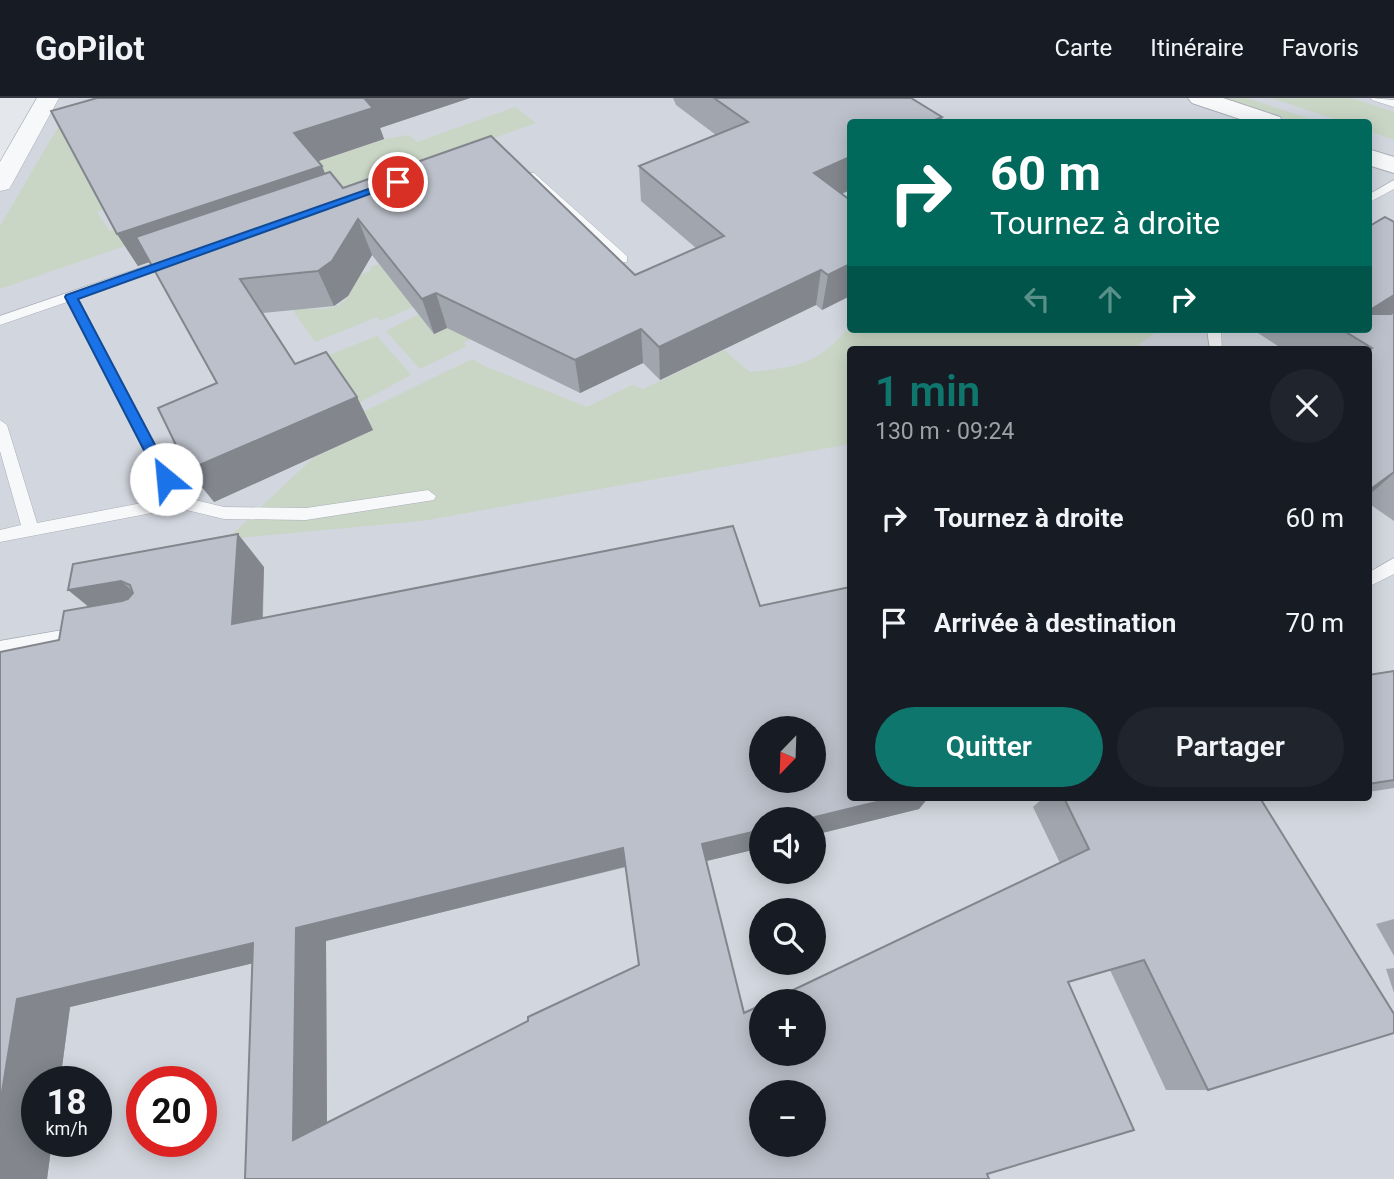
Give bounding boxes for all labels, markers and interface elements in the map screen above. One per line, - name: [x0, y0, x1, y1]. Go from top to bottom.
- text: GoPilot: [35, 29, 145, 68]
- text: Carte: [1054, 34, 1112, 62]
- text: Itinéraire: [1150, 34, 1244, 62]
- text: Favoris: [1282, 34, 1359, 62]
- text: 60 m: [990, 145, 1101, 202]
- icon: right: [875, 147, 966, 238]
- pin: [368, 152, 428, 212]
- icon: arrive: [379, 163, 417, 201]
- text: Tournez à droite: [990, 204, 1220, 242]
- icon: left: [1018, 280, 1056, 318]
- icon: ahead: [1091, 280, 1129, 318]
- icon: right: [1164, 280, 1202, 318]
- text: 1 min: [875, 367, 980, 416]
- button: close: [1270, 369, 1344, 443]
- text: 130 m · 09:24: [875, 418, 1014, 445]
- position arrow: [129, 442, 203, 516]
- icon: right: [875, 499, 913, 537]
- text: Tournez à droite: [934, 503, 1124, 533]
- text: 60 m: [1286, 503, 1344, 533]
- icon: arrive: [875, 604, 913, 642]
- text: Arrivée à destination: [934, 608, 1176, 638]
- text: 70 m: [1286, 608, 1344, 638]
- button: Quitter: [875, 707, 1103, 787]
- button: Partager: [1117, 707, 1344, 787]
- north arrow: [749, 716, 826, 793]
- map controls: [749, 716, 826, 1157]
- button: sound: [749, 807, 826, 884]
- button: search: [749, 898, 826, 975]
- button: +: [749, 989, 826, 1066]
- speed limit sign: 20: [126, 1066, 217, 1157]
- button: −: [749, 1080, 826, 1157]
- text: 18: [46, 1082, 87, 1123]
- text: km/h: [45, 1118, 88, 1139]

